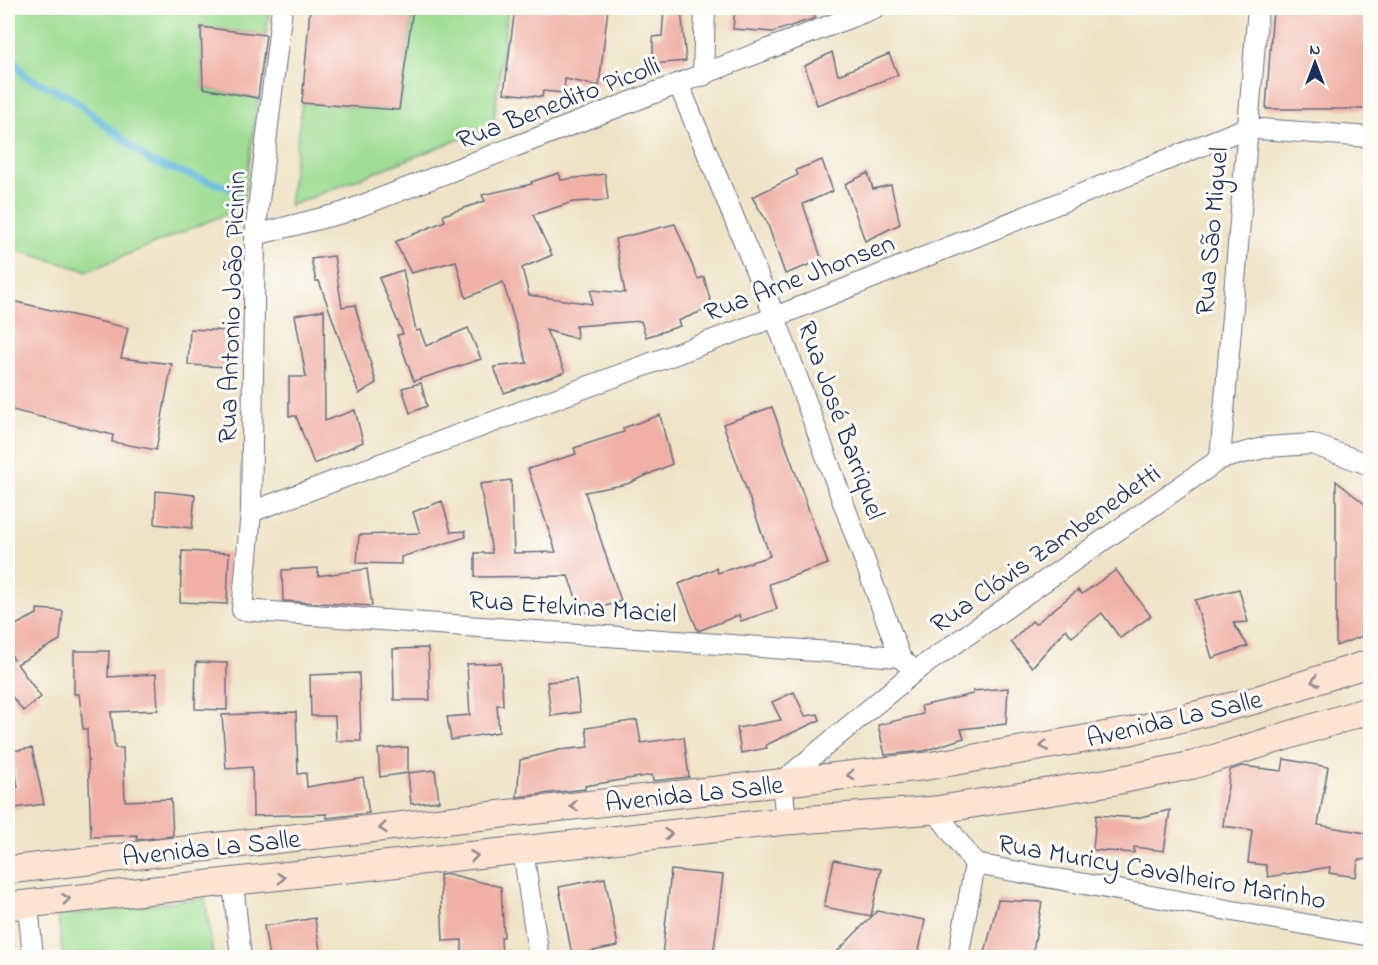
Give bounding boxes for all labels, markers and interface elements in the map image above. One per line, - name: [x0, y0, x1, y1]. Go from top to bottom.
- north arrow: [1285, 33, 1345, 93]
- text: N: [1310, 38, 1321, 62]
- street label: Rua Benedito Picolli: [451, 48, 666, 161]
- street label: Rua São Miguel: [1187, 145, 1240, 317]
- street label: Rua Antonio João Picinin: [209, 170, 258, 444]
- street label: Rua Arne Jhonsen: [699, 225, 901, 334]
- street label: Rua José Barriquel: [786, 316, 894, 526]
- street label: Rua Clóvis Zambenedetti: [923, 456, 1170, 645]
- street label: Rua Etelvina Maciel: [468, 582, 678, 635]
- one-way arrow: [1310, 674, 1321, 686]
- street label: Avenida La Salle: [1083, 681, 1267, 760]
- one-way arrow: [1039, 739, 1049, 752]
- street label: Avenida La Salle: [603, 767, 786, 824]
- one-way arrow: [847, 768, 856, 780]
- one-way arrow: [569, 799, 579, 812]
- street label: Avenida La Salle: [120, 821, 303, 878]
- one-way arrow: [378, 821, 387, 834]
- street label: Rua Muricy Cavalheiro Marinho: [994, 825, 1329, 922]
- one-way arrow: [664, 828, 673, 841]
- one-way arrow: [470, 850, 479, 863]
- one-way arrow: [276, 872, 285, 885]
- one-way arrow: [61, 894, 70, 906]

